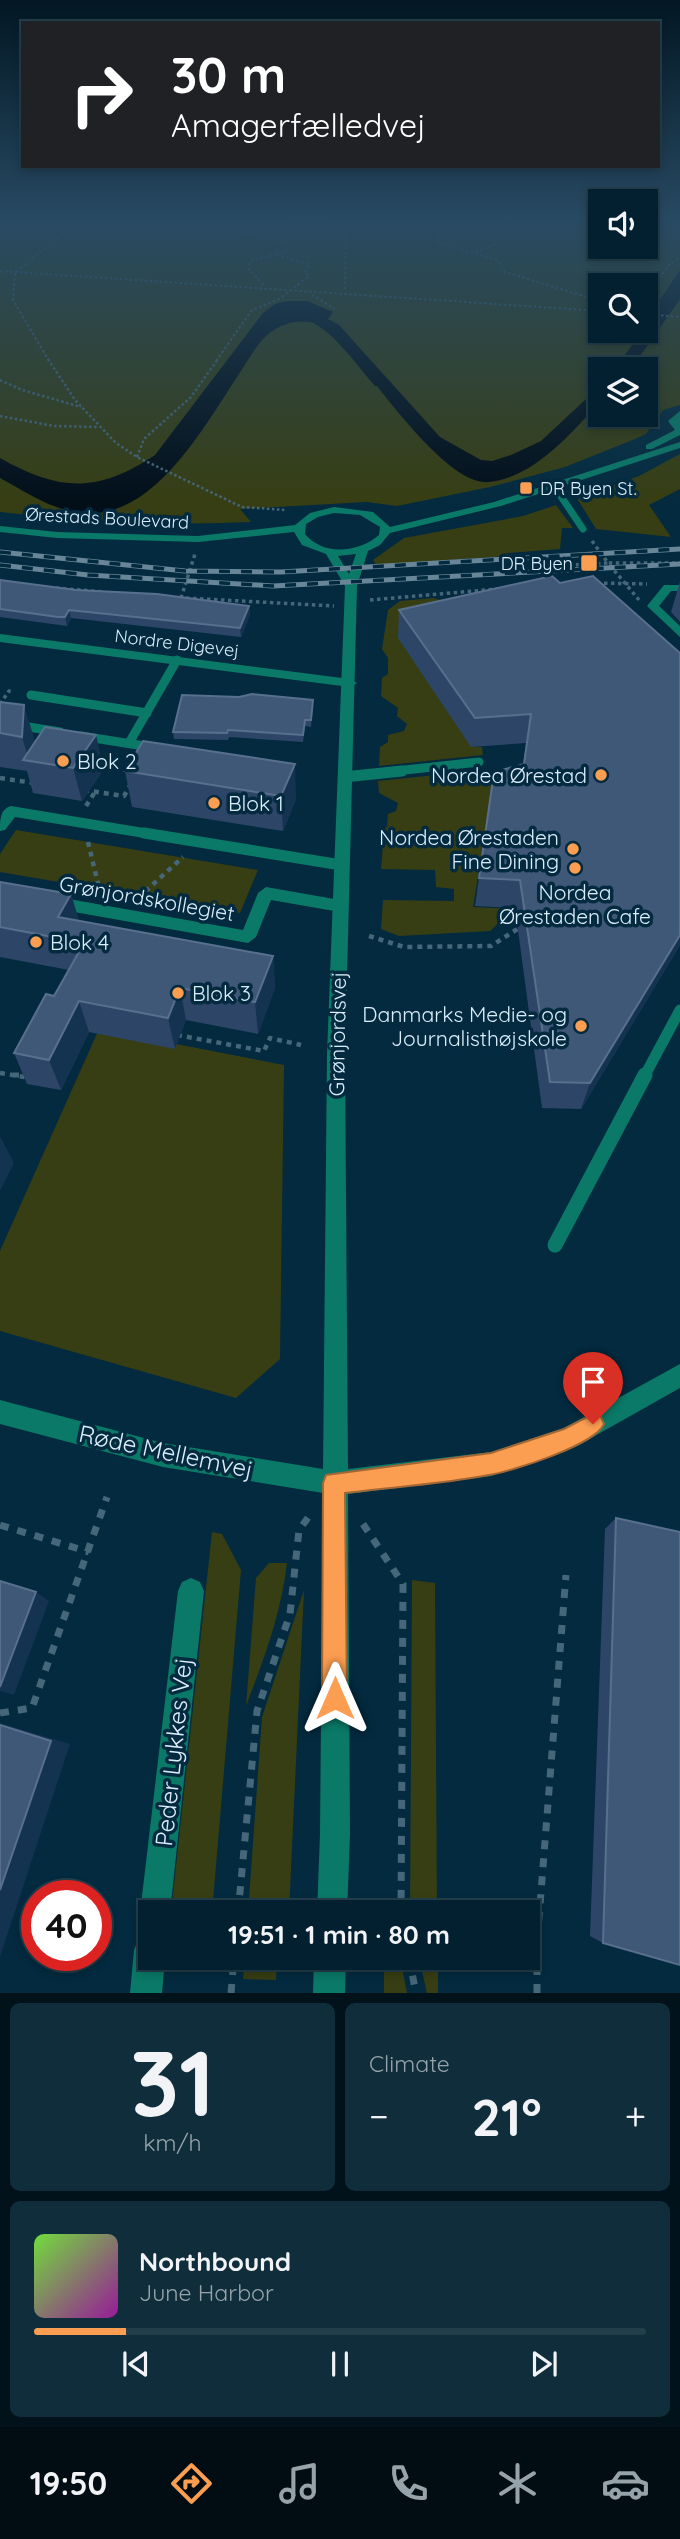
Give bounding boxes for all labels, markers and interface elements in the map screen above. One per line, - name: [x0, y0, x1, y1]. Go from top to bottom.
- text: 30 m: [171, 44, 286, 105]
- icon: right: [56, 49, 147, 140]
- text: Amagerfælledvej: [171, 105, 426, 145]
- map controls: [588, 189, 658, 427]
- button: sound: [588, 189, 658, 259]
- button: search: [588, 273, 658, 343]
- button: layers: [588, 357, 658, 427]
- place label: DR Byen St.: [540, 477, 637, 500]
- marker: DR Byen St.: [518, 480, 534, 496]
- street label: Ørestads Boulevard: [24, 502, 190, 534]
- place label: DR Byen: [501, 552, 573, 575]
- marker: DR Byen: [579, 553, 599, 573]
- street label: Nordre Digevej: [113, 624, 241, 662]
- place label: Blok 2: [77, 748, 137, 774]
- marker: Blok 2: [55, 753, 71, 769]
- place label: Nordea Ørestad: [431, 762, 587, 788]
- marker: Nordea Ørestad: [593, 767, 609, 783]
- place label: Blok 1: [228, 790, 284, 816]
- marker: Blok 1: [206, 795, 222, 811]
- place label: Nordea Ørestaden Fine Dining: [379, 824, 559, 874]
- marker: Nordea Ørestaden Fine Dining: [565, 841, 581, 857]
- marker: Nordea Ørestaden Cafe: [567, 860, 583, 876]
- street label: Grønjordskollegiet: [57, 870, 237, 926]
- place label: Nordea Ørestaden Cafe: [499, 879, 651, 929]
- place label: Blok 4: [50, 929, 109, 955]
- marker: Blok 4: [28, 934, 44, 950]
- street label: Grønjordsvej: [323, 971, 351, 1097]
- place label: Blok 3: [192, 980, 251, 1006]
- marker: Blok 3: [170, 985, 186, 1001]
- place label: Danmarks Medie- og Journalisthøjskole: [362, 1001, 567, 1051]
- marker: Danmarks Medie- og Journalisthøjskole: [573, 1018, 589, 1034]
- pin: [563, 1352, 623, 1424]
- icon: arrive: [574, 1363, 612, 1401]
- street label: Røde Mellemvej: [76, 1418, 256, 1484]
- street label: Peder Lykkes Vej: [148, 1656, 198, 1848]
- position arrow: [298, 1661, 372, 1735]
- speed limit sign: 40: [21, 1880, 112, 1971]
- text: 19:51 · 1 min · 80 m: [228, 1918, 450, 1951]
- text: 31: [130, 2025, 215, 2139]
- text: Climate: [369, 2049, 450, 2078]
- text: 21°: [472, 2084, 542, 2149]
- text: −: [369, 2092, 389, 2140]
- text: +: [625, 2092, 646, 2140]
- text: km/h: [143, 2128, 202, 2157]
- text: Northbound: [139, 2245, 291, 2278]
- text: June Harbor: [139, 2278, 274, 2307]
- icon: previous: [117, 2345, 155, 2383]
- icon: pause: [321, 2345, 359, 2383]
- icon: next: [525, 2345, 563, 2383]
- icon: directions: [167, 2459, 216, 2508]
- icon: music: [275, 2459, 324, 2508]
- icon: phone: [384, 2459, 433, 2508]
- icon: climate: [493, 2459, 542, 2508]
- icon: car: [601, 2459, 650, 2508]
- text: 19:50: [30, 2463, 107, 2503]

